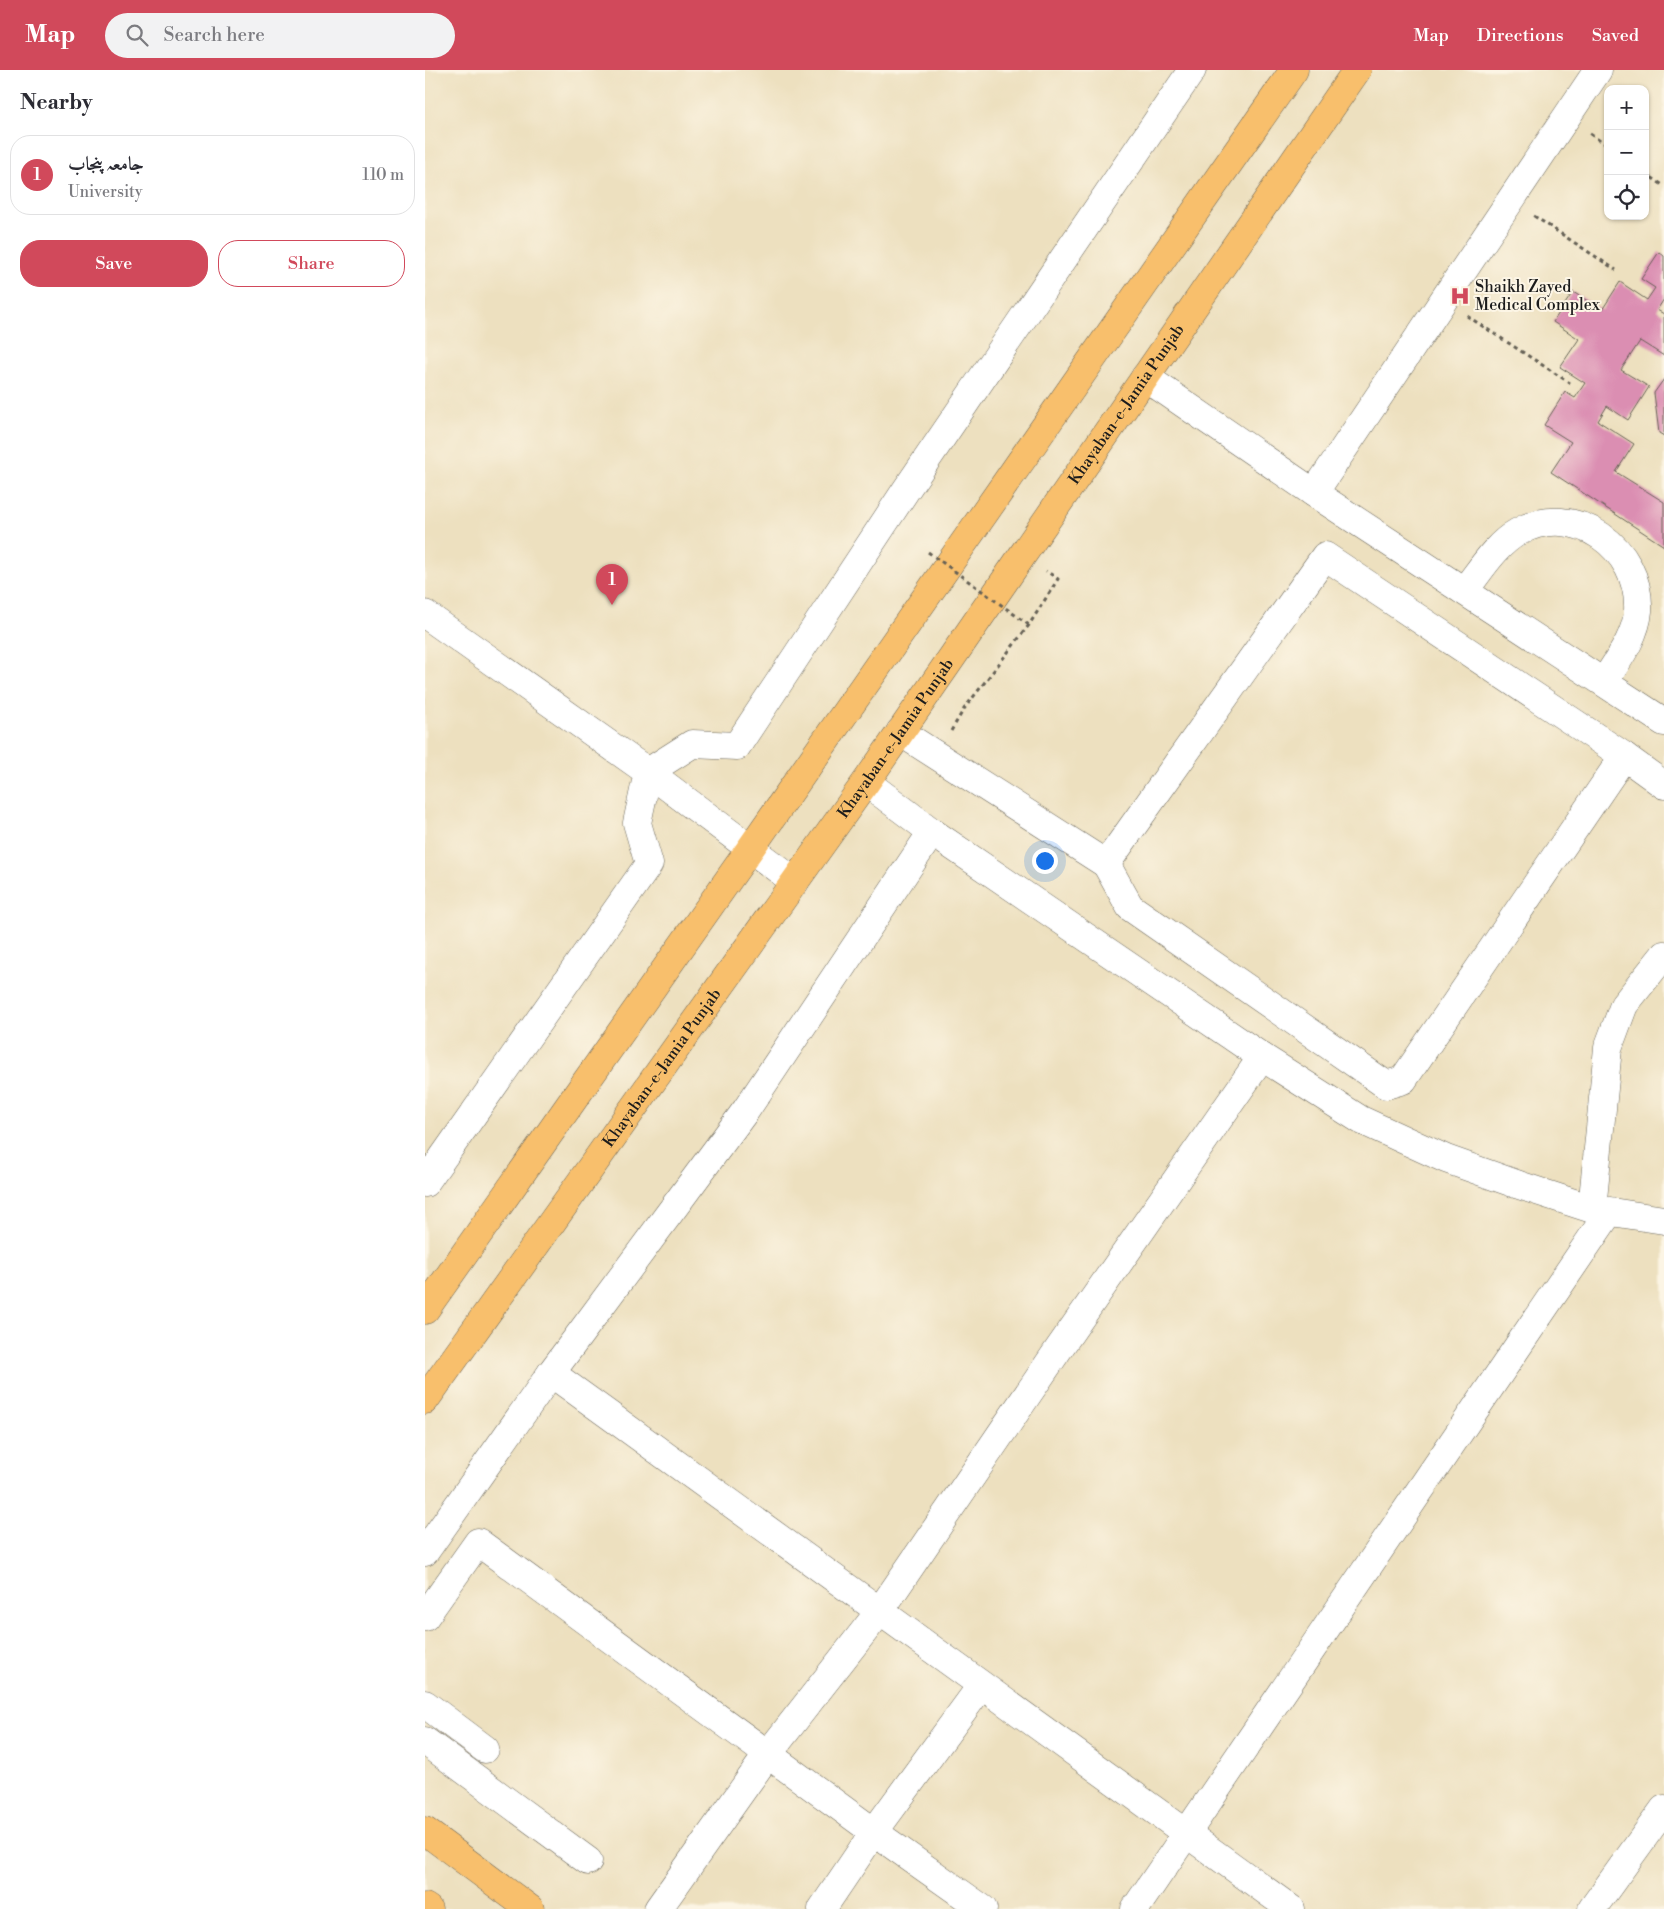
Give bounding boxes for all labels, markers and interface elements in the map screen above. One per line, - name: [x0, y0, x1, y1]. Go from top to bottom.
- search box: [105, 13, 455, 58]
- text: Map: [25, 20, 75, 50]
- icon: search: [123, 21, 151, 49]
- text: Search here: [163, 23, 265, 47]
- text: Map: [1413, 24, 1449, 47]
- text: Directions: [1477, 24, 1564, 47]
- text: Saved: [1592, 24, 1639, 47]
- map controls: [1604, 85, 1649, 220]
- button: +: [1604, 85, 1649, 130]
- text: Nearby: [20, 90, 93, 116]
- button: −: [1604, 130, 1649, 175]
- text: جامعہ پنجاب: [68, 152, 144, 176]
- text: 1: [33, 165, 41, 185]
- text: 110 m: [362, 165, 404, 185]
- button: locate: [1604, 175, 1649, 220]
- text: University: [68, 182, 142, 202]
- button: Save: [20, 240, 208, 287]
- button: Share: [218, 240, 405, 287]
- place label: Shaikh Zayed Medical Complex: [1475, 277, 1601, 315]
- hospital icon: Shaikh Zayed Medical Complex: [1449, 285, 1471, 307]
- street label: Khayaban-e-Jamia Punjab: [1064, 320, 1189, 488]
- pin: 1: [596, 564, 628, 605]
- street label: Khayaban-e-Jamia Punjab: [833, 655, 958, 822]
- your location: [1032, 848, 1058, 874]
- street label: Khayaban-e-Jamia Punjab: [599, 985, 725, 1151]

